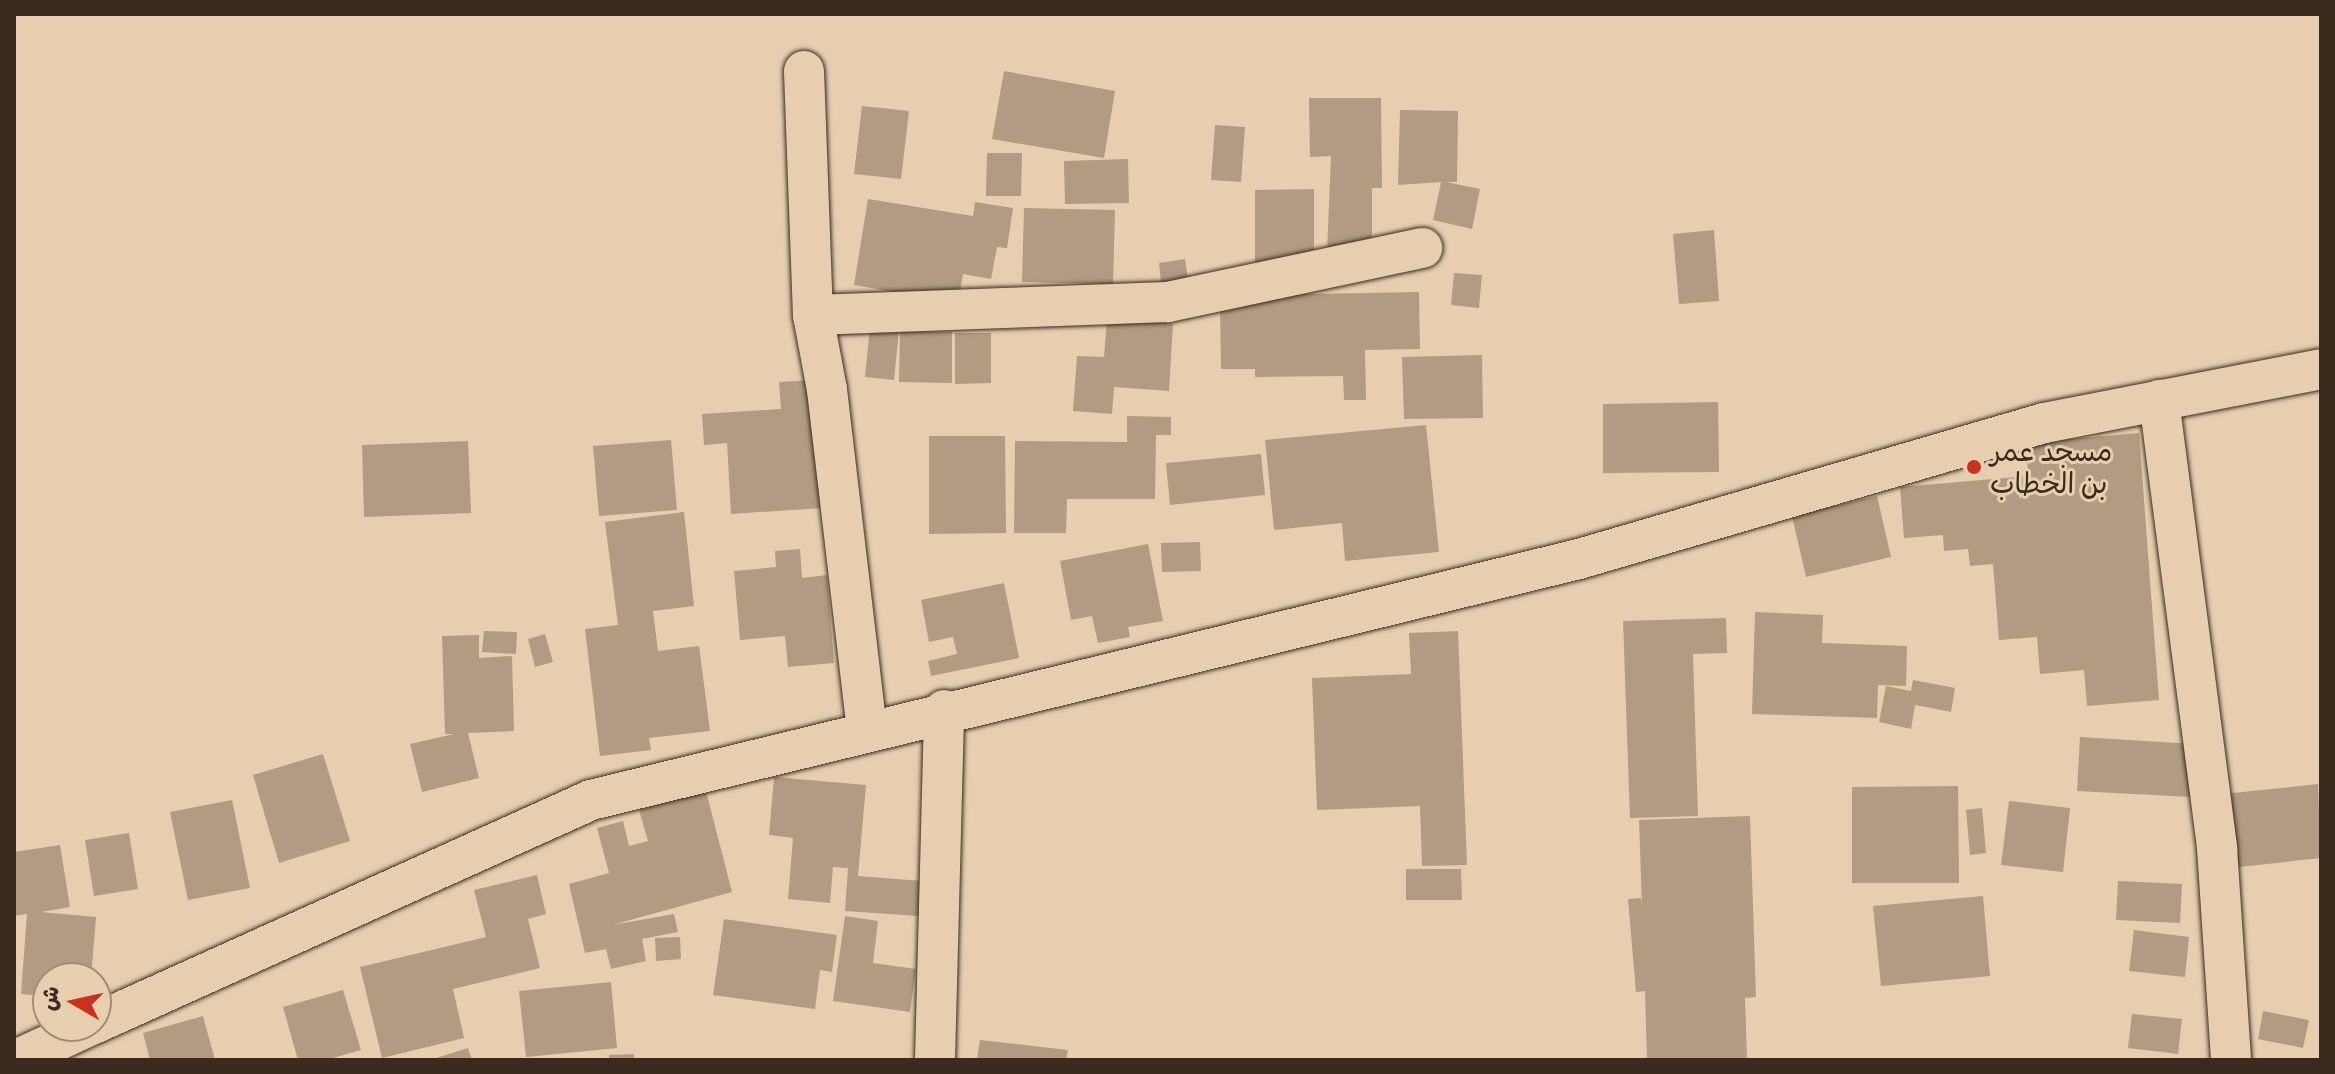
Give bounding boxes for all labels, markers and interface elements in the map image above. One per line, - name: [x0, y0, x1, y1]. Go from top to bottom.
- place label: مسجد عمر بن الخطاب: [1990, 434, 2112, 500]
- marker: مسجد عمر بن الخطاب: [1965, 458, 1983, 476]
- north arrow: [32, 962, 112, 1042]
- text: ش: [35, 984, 65, 1013]

